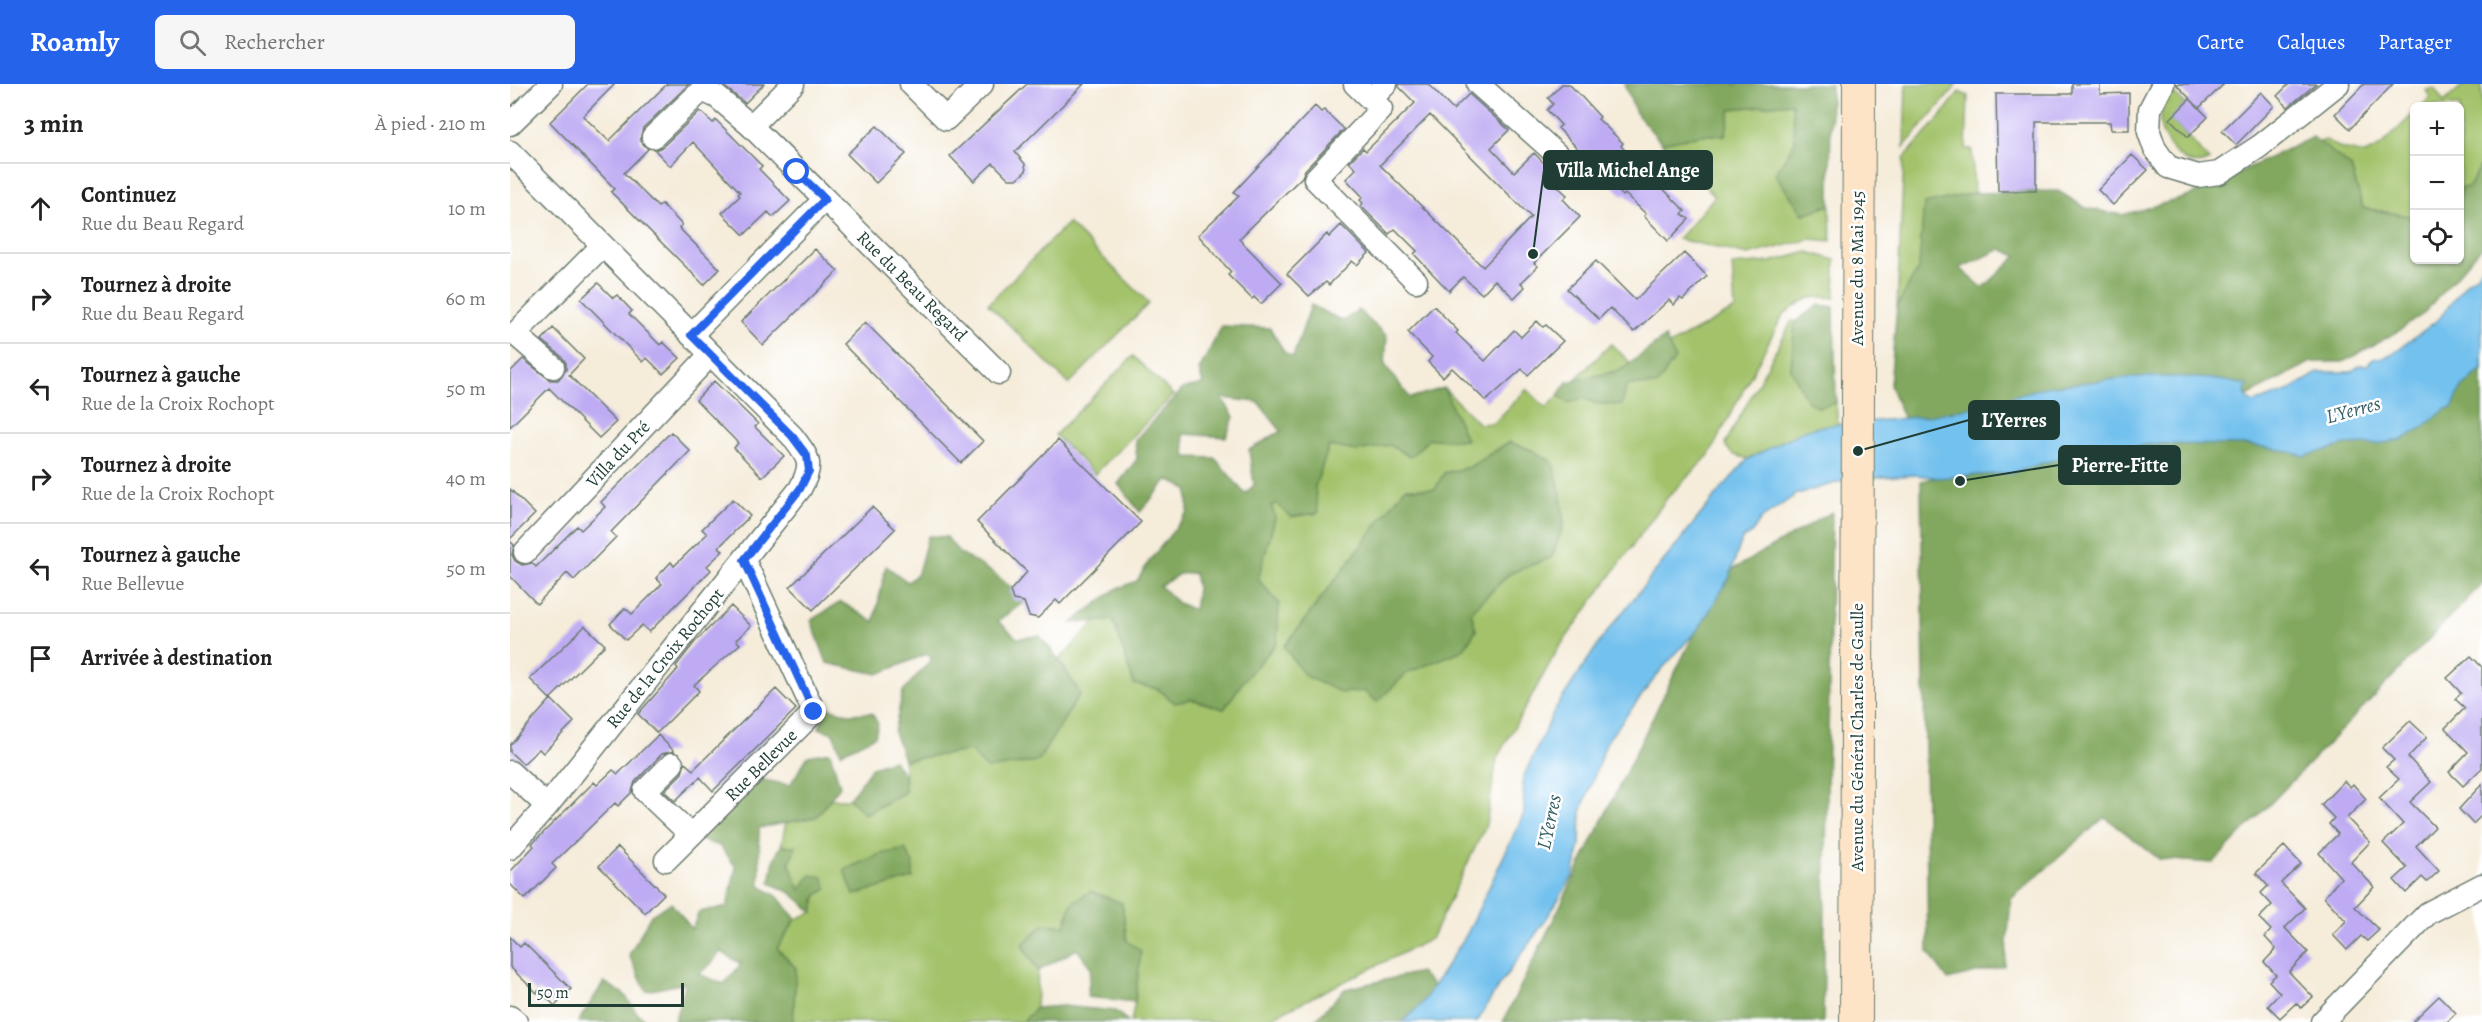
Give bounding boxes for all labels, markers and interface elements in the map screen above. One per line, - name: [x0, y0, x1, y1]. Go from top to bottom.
- search box: [155, 15, 575, 69]
- text: Roamly: [30, 23, 119, 61]
- icon: search: [176, 26, 209, 59]
- text: Rechercher: [224, 27, 325, 57]
- text: Carte: [2197, 28, 2244, 56]
- text: Calques: [2277, 28, 2345, 56]
- text: Partager: [2378, 28, 2452, 56]
- map controls: [2410, 102, 2464, 264]
- button: +: [2410, 102, 2464, 156]
- text: 3 min: [24, 106, 84, 141]
- text: À pied · 210 m: [375, 110, 486, 137]
- callout: Villa Michel Ange: [1544, 151, 1712, 189]
- button: −: [2410, 156, 2464, 210]
- text: Villa Michel Ange: [1555, 157, 1700, 184]
- route start: [783, 158, 809, 184]
- text: Continuez: [81, 180, 176, 210]
- street label: Avenue du 8 Mai 1945: [1845, 191, 1869, 346]
- icon: ahead: [24, 192, 57, 225]
- text: 10 m: [448, 195, 486, 222]
- text: Rue du Beau Regard: [81, 210, 244, 237]
- button: locate: [2410, 210, 2464, 264]
- street label: Rue du Beau Regard: [852, 226, 973, 347]
- text: Tournez à droite: [81, 270, 232, 300]
- icon: right: [24, 282, 57, 315]
- text: 60 m: [446, 285, 486, 312]
- text: Rue du Beau Regard: [81, 300, 244, 327]
- text: Tournez à gauche: [81, 360, 241, 390]
- icon: left: [24, 372, 57, 405]
- text: 50 m: [446, 375, 486, 402]
- text: Rue de la Croix Rochopt: [81, 390, 275, 417]
- water label: L'Yerres: [2323, 390, 2383, 430]
- callout: L'Yerres: [1969, 401, 2059, 439]
- text: L'Yerres: [1981, 407, 2047, 434]
- street label: Villa du Pré: [580, 415, 655, 493]
- callout: Pierre-Fitte: [2059, 446, 2180, 484]
- text: Tournez à droite: [81, 450, 232, 480]
- text: Pierre-Fitte: [2071, 452, 2169, 479]
- icon: right: [24, 462, 57, 495]
- text: 40 m: [446, 465, 486, 492]
- text: Rue de la Croix Rochopt: [81, 480, 275, 507]
- text: Tournez à gauche: [81, 540, 241, 570]
- icon: left: [24, 552, 57, 585]
- text: 50 m: [446, 555, 486, 582]
- text: Rue Bellevue: [81, 570, 184, 597]
- street label: Rue de la Croix Rochopt: [601, 583, 729, 733]
- street label: Avenue du Général Charles de Gaulle: [1845, 603, 1869, 872]
- icon: arrive: [24, 642, 57, 675]
- text: Arrivée à destination: [81, 643, 272, 673]
- route end: [800, 698, 826, 724]
- street label: Rue Bellevue: [720, 724, 802, 806]
- water label: L'Yerres: [1530, 792, 1568, 852]
- scale bar: [528, 980, 684, 1008]
- text: 50 m: [537, 982, 569, 1004]

